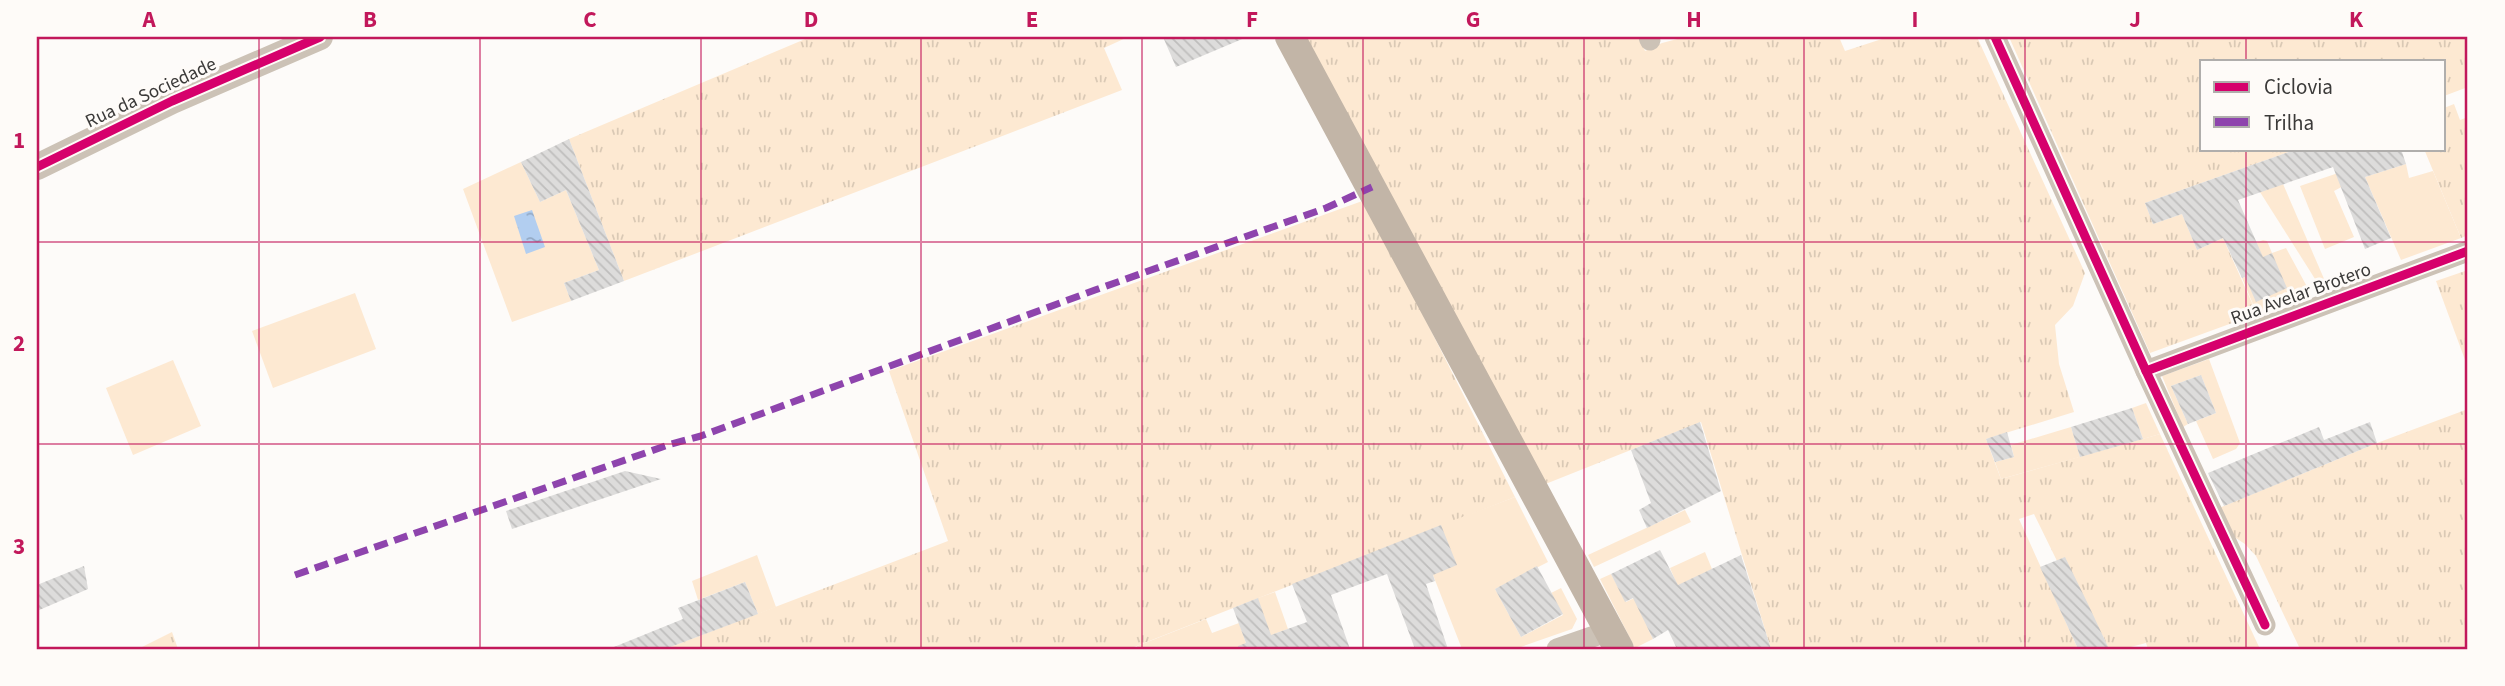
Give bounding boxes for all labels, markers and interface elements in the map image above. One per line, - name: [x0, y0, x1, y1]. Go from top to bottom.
- text: A: [141, 3, 156, 36]
- text: B: [363, 3, 377, 36]
- text: C: [583, 3, 597, 36]
- text: D: [804, 3, 818, 36]
- text: E: [1026, 3, 1038, 36]
- text: F: [1246, 3, 1258, 36]
- text: G: [1466, 3, 1480, 36]
- text: H: [1686, 3, 1702, 36]
- text: I: [1912, 3, 1918, 36]
- text: J: [2129, 3, 2141, 36]
- text: K: [2349, 3, 2364, 36]
- street label: Rua da Sociedade: [81, 51, 221, 135]
- legend: [2200, 60, 2446, 150]
- text: Ciclovia: [2264, 72, 2333, 102]
- text: Trilha: [2264, 108, 2314, 138]
- text: 1: [13, 124, 25, 157]
- street label: Rua Avelar Brotero: [2227, 256, 2375, 332]
- text: 2: [13, 327, 25, 360]
- text: 3: [13, 530, 25, 563]

